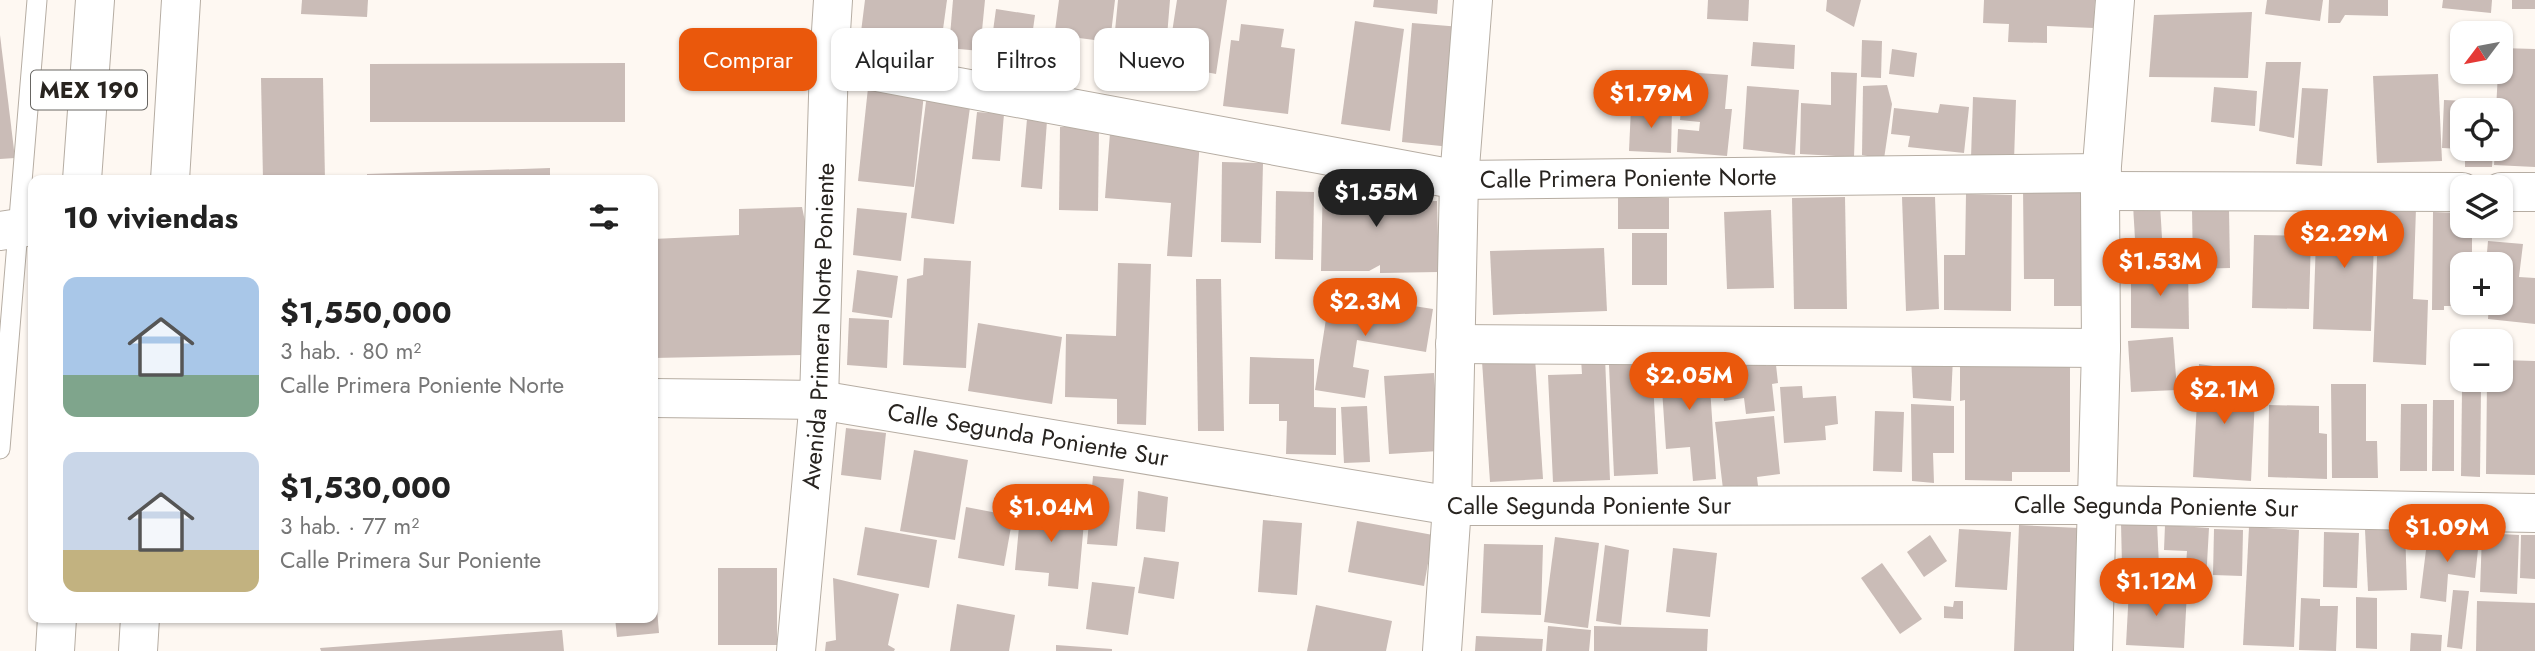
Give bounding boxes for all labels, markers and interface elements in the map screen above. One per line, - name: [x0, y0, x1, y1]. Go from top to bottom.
- north arrow: [2450, 21, 2513, 84]
- map controls: [2450, 21, 2513, 392]
- chip: Comprar: [679, 28, 817, 91]
- chip: Alquilar: [831, 28, 958, 91]
- chip: Filtros: [972, 28, 1080, 91]
- chip: Nuevo: [1094, 28, 1209, 91]
- road number: MEX 190: [31, 71, 147, 110]
- pin: $1.79M: [1594, 71, 1708, 130]
- text: $1.79M: [1609, 76, 1693, 110]
- button: locate: [2450, 98, 2513, 161]
- street label: Calle Primera Poniente Norte: [1480, 159, 1777, 197]
- street label: Avenida Primera Norte Poniente: [793, 162, 843, 491]
- pin: $1.55M: [1319, 170, 1433, 229]
- text: $1.55M: [1334, 175, 1418, 209]
- button: layers: [2450, 175, 2513, 238]
- text: 10 viviendas: [63, 196, 238, 239]
- icon: filters: [585, 198, 623, 236]
- pin: $2.29M: [2287, 210, 2401, 270]
- text: $2.29M: [2300, 216, 2388, 250]
- pin: $1.53M: [2103, 238, 2217, 298]
- text: $1.53M: [2118, 244, 2202, 278]
- button: +: [2450, 252, 2513, 315]
- pin: $2.3M: [1316, 278, 1414, 338]
- text: $2.3M: [1329, 284, 1401, 318]
- text: $1,550,000: [280, 291, 452, 334]
- icon: home: [119, 305, 203, 389]
- button: −: [2450, 329, 2513, 392]
- text: 3 hab. · 80 m²: [280, 334, 421, 368]
- pin: $2.05M: [1632, 352, 1746, 412]
- text: $2.05M: [1645, 358, 1733, 392]
- pin: $2.1M: [2175, 366, 2273, 426]
- text: Calle Primera Poniente Norte: [280, 368, 564, 402]
- text: $2.1M: [2190, 372, 2259, 406]
- street label: Calle Segunda Poniente Sur: [885, 394, 1172, 475]
- text: $1,530,000: [280, 466, 451, 509]
- icon: home: [119, 480, 203, 564]
- pin: $1.04M: [994, 484, 1108, 544]
- street label: Calle Segunda Poniente Sur: [2014, 487, 2299, 526]
- street label: Calle Segunda Poniente Sur: [1447, 488, 1732, 523]
- text: $1.04M: [1008, 490, 1094, 524]
- pin: $1.09M: [2390, 504, 2504, 564]
- text: 3 hab. · 77 m²: [280, 509, 419, 543]
- text: $1.09M: [2405, 510, 2489, 544]
- text: Calle Primera Sur Poniente: [280, 543, 541, 577]
- pin: $1.12M: [2099, 558, 2213, 618]
- text: $1.12M: [2116, 564, 2196, 598]

